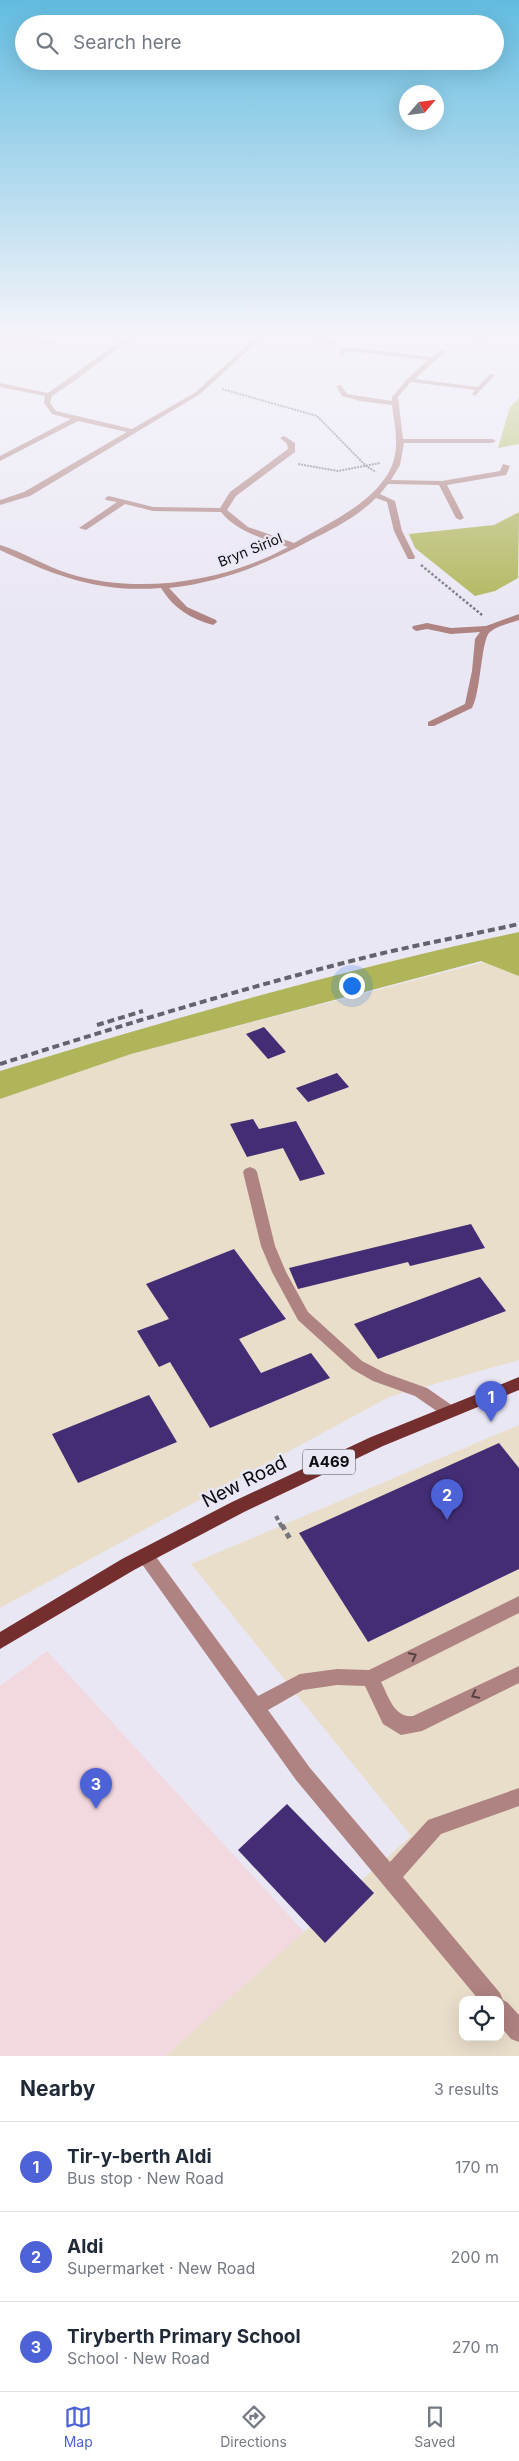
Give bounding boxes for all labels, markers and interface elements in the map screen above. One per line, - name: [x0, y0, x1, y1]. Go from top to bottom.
- search box: [15, 15, 504, 70]
- icon: search: [33, 29, 61, 57]
- text: Search here: [73, 31, 182, 54]
- north arrow: [399, 85, 444, 130]
- street label: Bryn Siriol: [215, 529, 284, 570]
- your location: [339, 973, 365, 999]
- pin: 1: [475, 1381, 507, 1422]
- street label: New Road: [198, 1450, 290, 1513]
- road number: A469: [303, 1450, 355, 1474]
- pin: 2: [431, 1479, 463, 1520]
- one-way arrow: [408, 1652, 417, 1662]
- one-way arrow: [471, 1689, 480, 1700]
- pin: 3: [80, 1768, 112, 1809]
- map controls: [459, 1996, 504, 2041]
- button: locate: [459, 1996, 504, 2041]
- text: Nearby: [20, 2076, 95, 2101]
- text: 3 results: [434, 2079, 499, 2099]
- text: Tir-y-berth Aldi: [67, 2145, 212, 2168]
- text: 1: [33, 2157, 39, 2177]
- text: 170 m: [455, 2157, 499, 2177]
- text: Bus stop · New Road: [67, 2168, 224, 2188]
- text: Aldi: [67, 2235, 103, 2258]
- text: 2: [31, 2247, 41, 2267]
- text: 200 m: [451, 2247, 499, 2267]
- text: Supermarket · New Road: [67, 2258, 255, 2278]
- text: Tiryberth Primary School: [67, 2325, 301, 2348]
- text: 3: [31, 2337, 41, 2357]
- text: 270 m: [452, 2337, 499, 2357]
- text: School · New Road: [67, 2348, 210, 2368]
- tab: Map: [64, 2403, 93, 2450]
- tab: Directions: [220, 2403, 287, 2450]
- tab: Saved: [414, 2403, 455, 2450]

